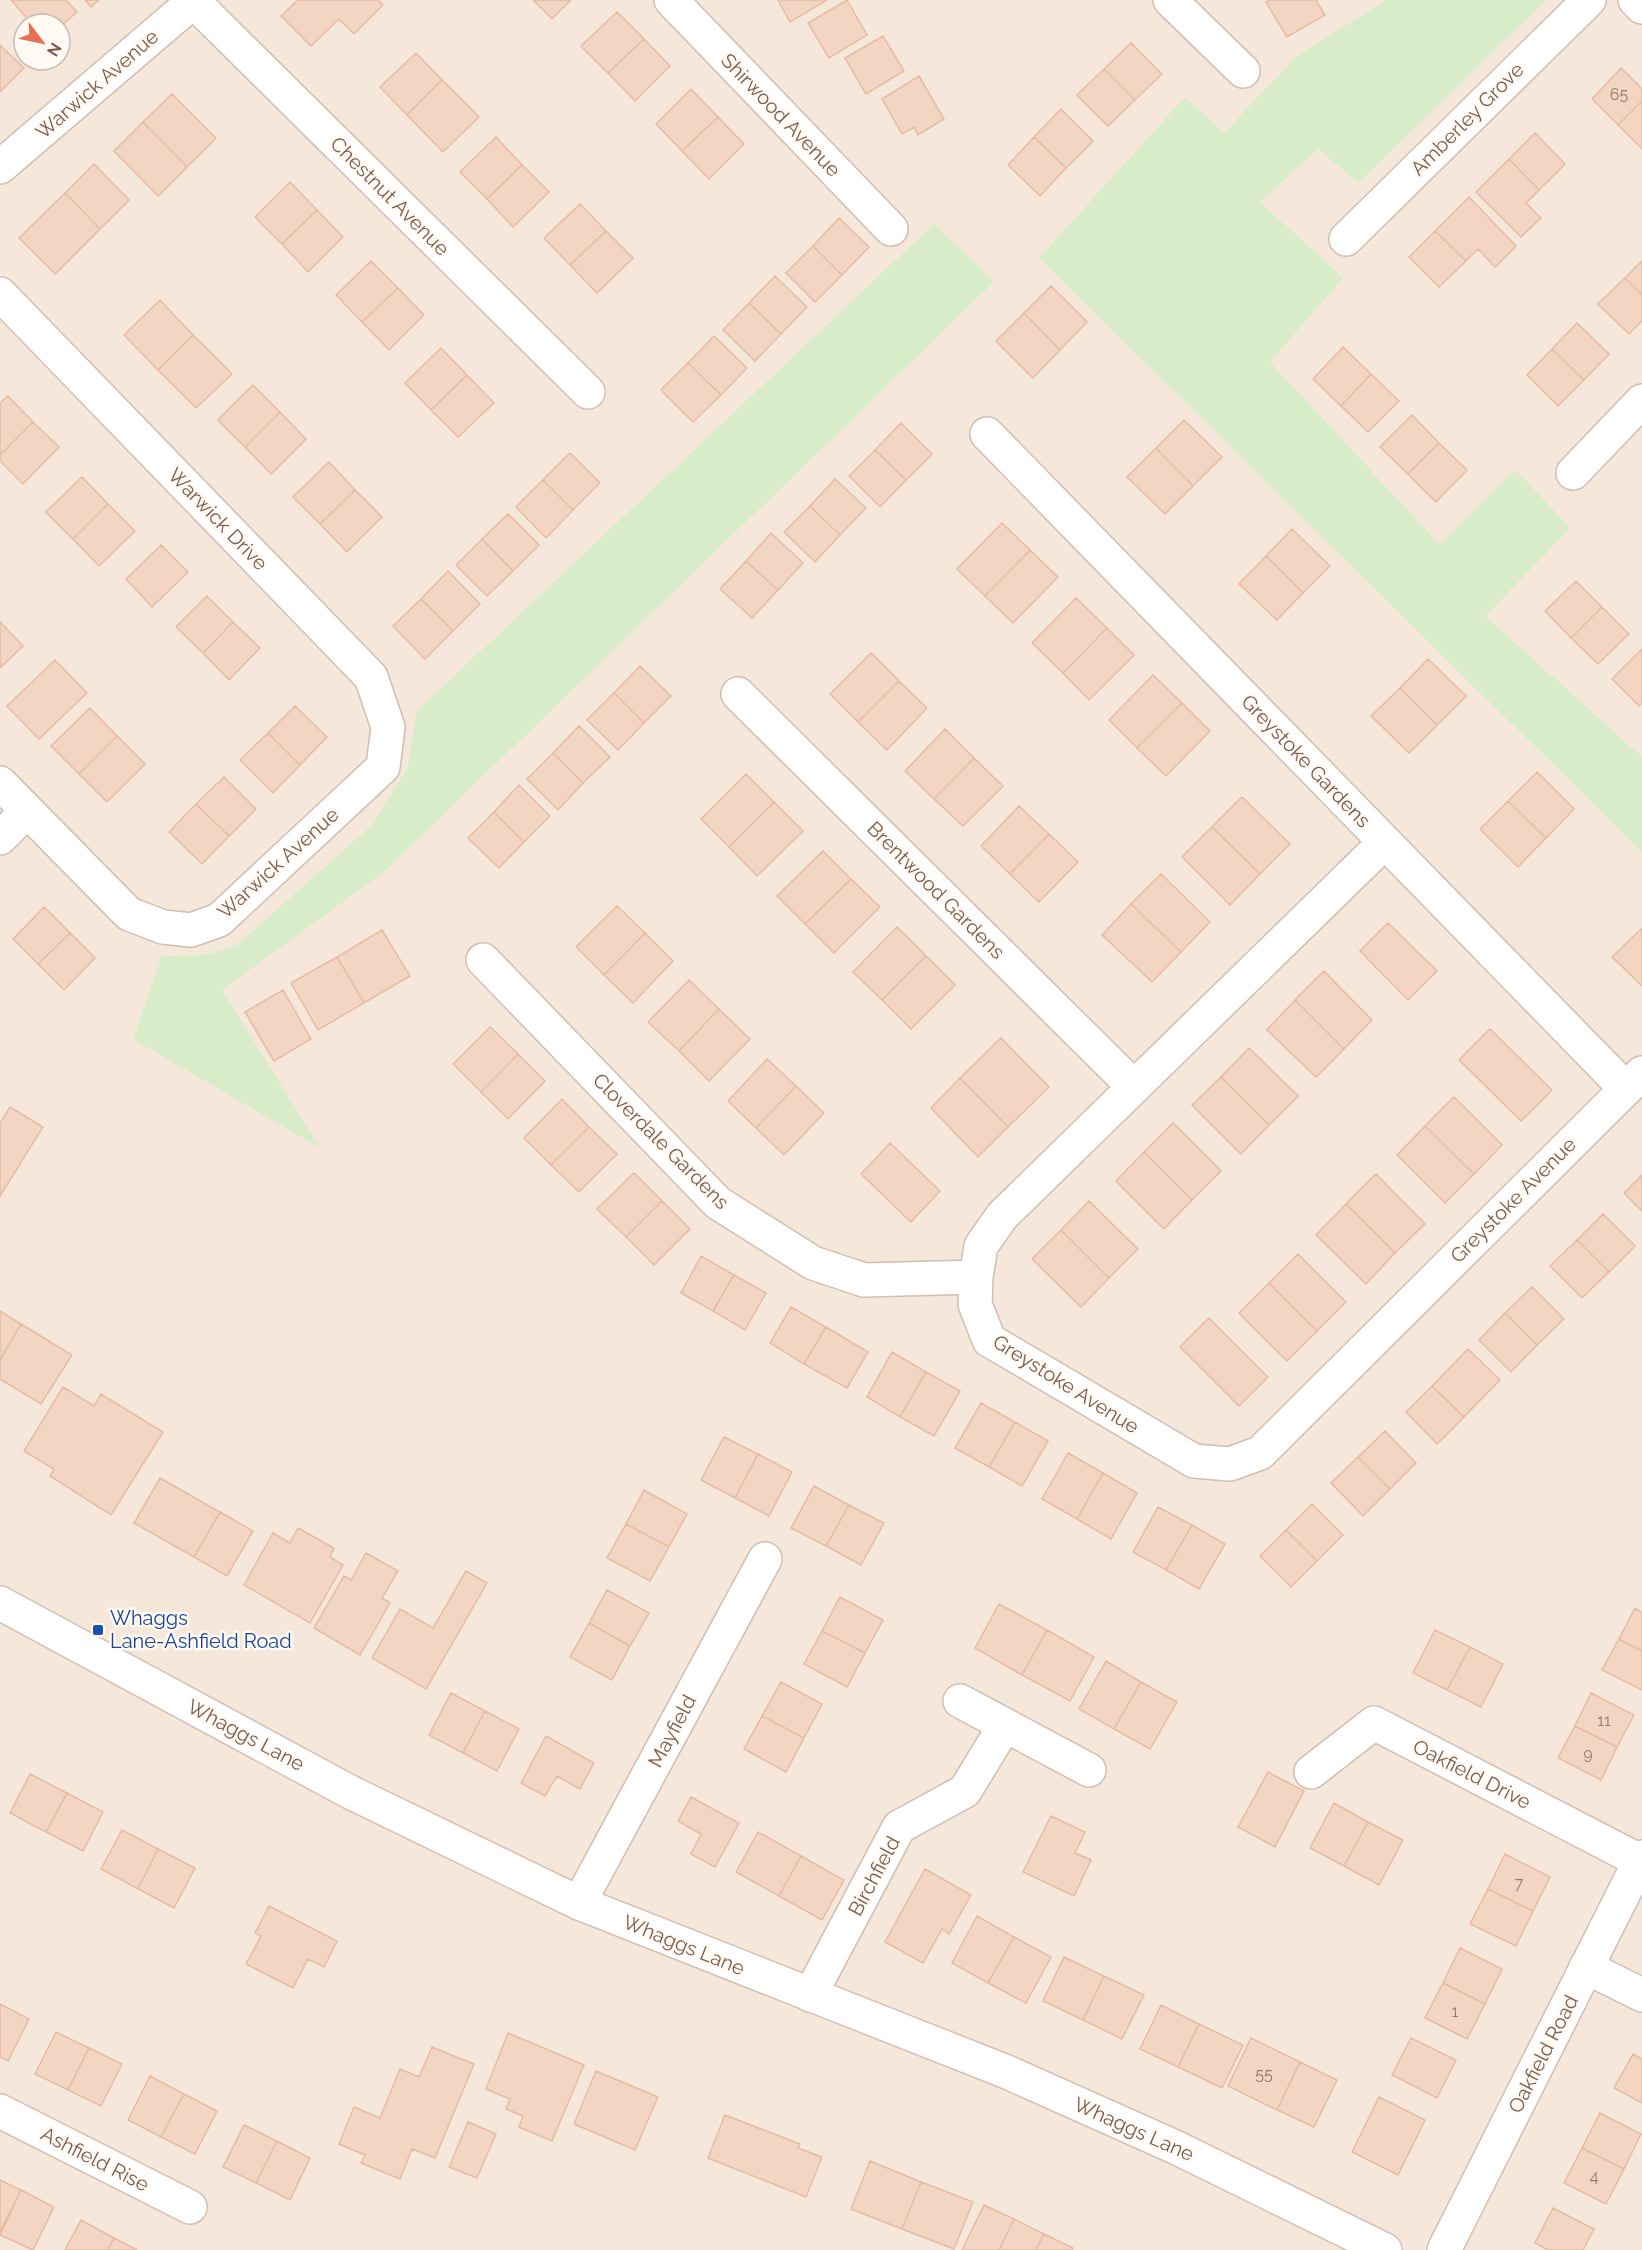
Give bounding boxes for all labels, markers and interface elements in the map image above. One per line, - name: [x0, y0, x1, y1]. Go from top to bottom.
- north arrow: [12, 12, 72, 72]
- street label: Warwick Avenue: [31, 24, 163, 144]
- text: N: [43, 39, 66, 60]
- street label: Shirwood Avenue: [716, 48, 846, 182]
- street label: Amberley Grove: [1406, 57, 1529, 180]
- house number: 65: [1610, 85, 1628, 104]
- street label: Chestnut Avenue: [326, 132, 455, 261]
- street label: Warwick Drive: [163, 463, 273, 575]
- street label: Greystoke Gardens: [1236, 690, 1376, 832]
- street label: Warwick Avenue: [213, 802, 344, 924]
- street label: Brentwood Gardens: [862, 816, 1010, 964]
- street label: Cloverdale Gardens: [588, 1068, 734, 1214]
- street label: Greystoke Avenue: [1445, 1132, 1581, 1268]
- street label: Greystoke Avenue: [989, 1329, 1144, 1439]
- place label: Whaggs Lane-Ashfield Road: [110, 1606, 292, 1653]
- marker: Whaggs Lane-Ashfield Road: [91, 1623, 105, 1637]
- street label: Mayfield: [643, 1691, 701, 1771]
- street label: Whaggs Lane: [183, 1694, 309, 1776]
- house number: 11: [1597, 1711, 1611, 1730]
- street label: Oakfield Drive: [1409, 1734, 1535, 1814]
- house number: 9: [1583, 1744, 1593, 1763]
- street label: Birchfield: [843, 1832, 905, 1920]
- house number: 7: [1515, 1874, 1524, 1893]
- street label: Whaggs Lane: [620, 1910, 749, 1980]
- street label: Oakfield Road: [1503, 1991, 1583, 2117]
- house number: 1: [1452, 2002, 1459, 2021]
- house number: 55: [1255, 2065, 1273, 2084]
- street label: Whaggs Lane: [1070, 2092, 1198, 2166]
- street label: Ashfield Rise: [37, 2121, 153, 2197]
- house number: 4: [1590, 2167, 1599, 2186]

